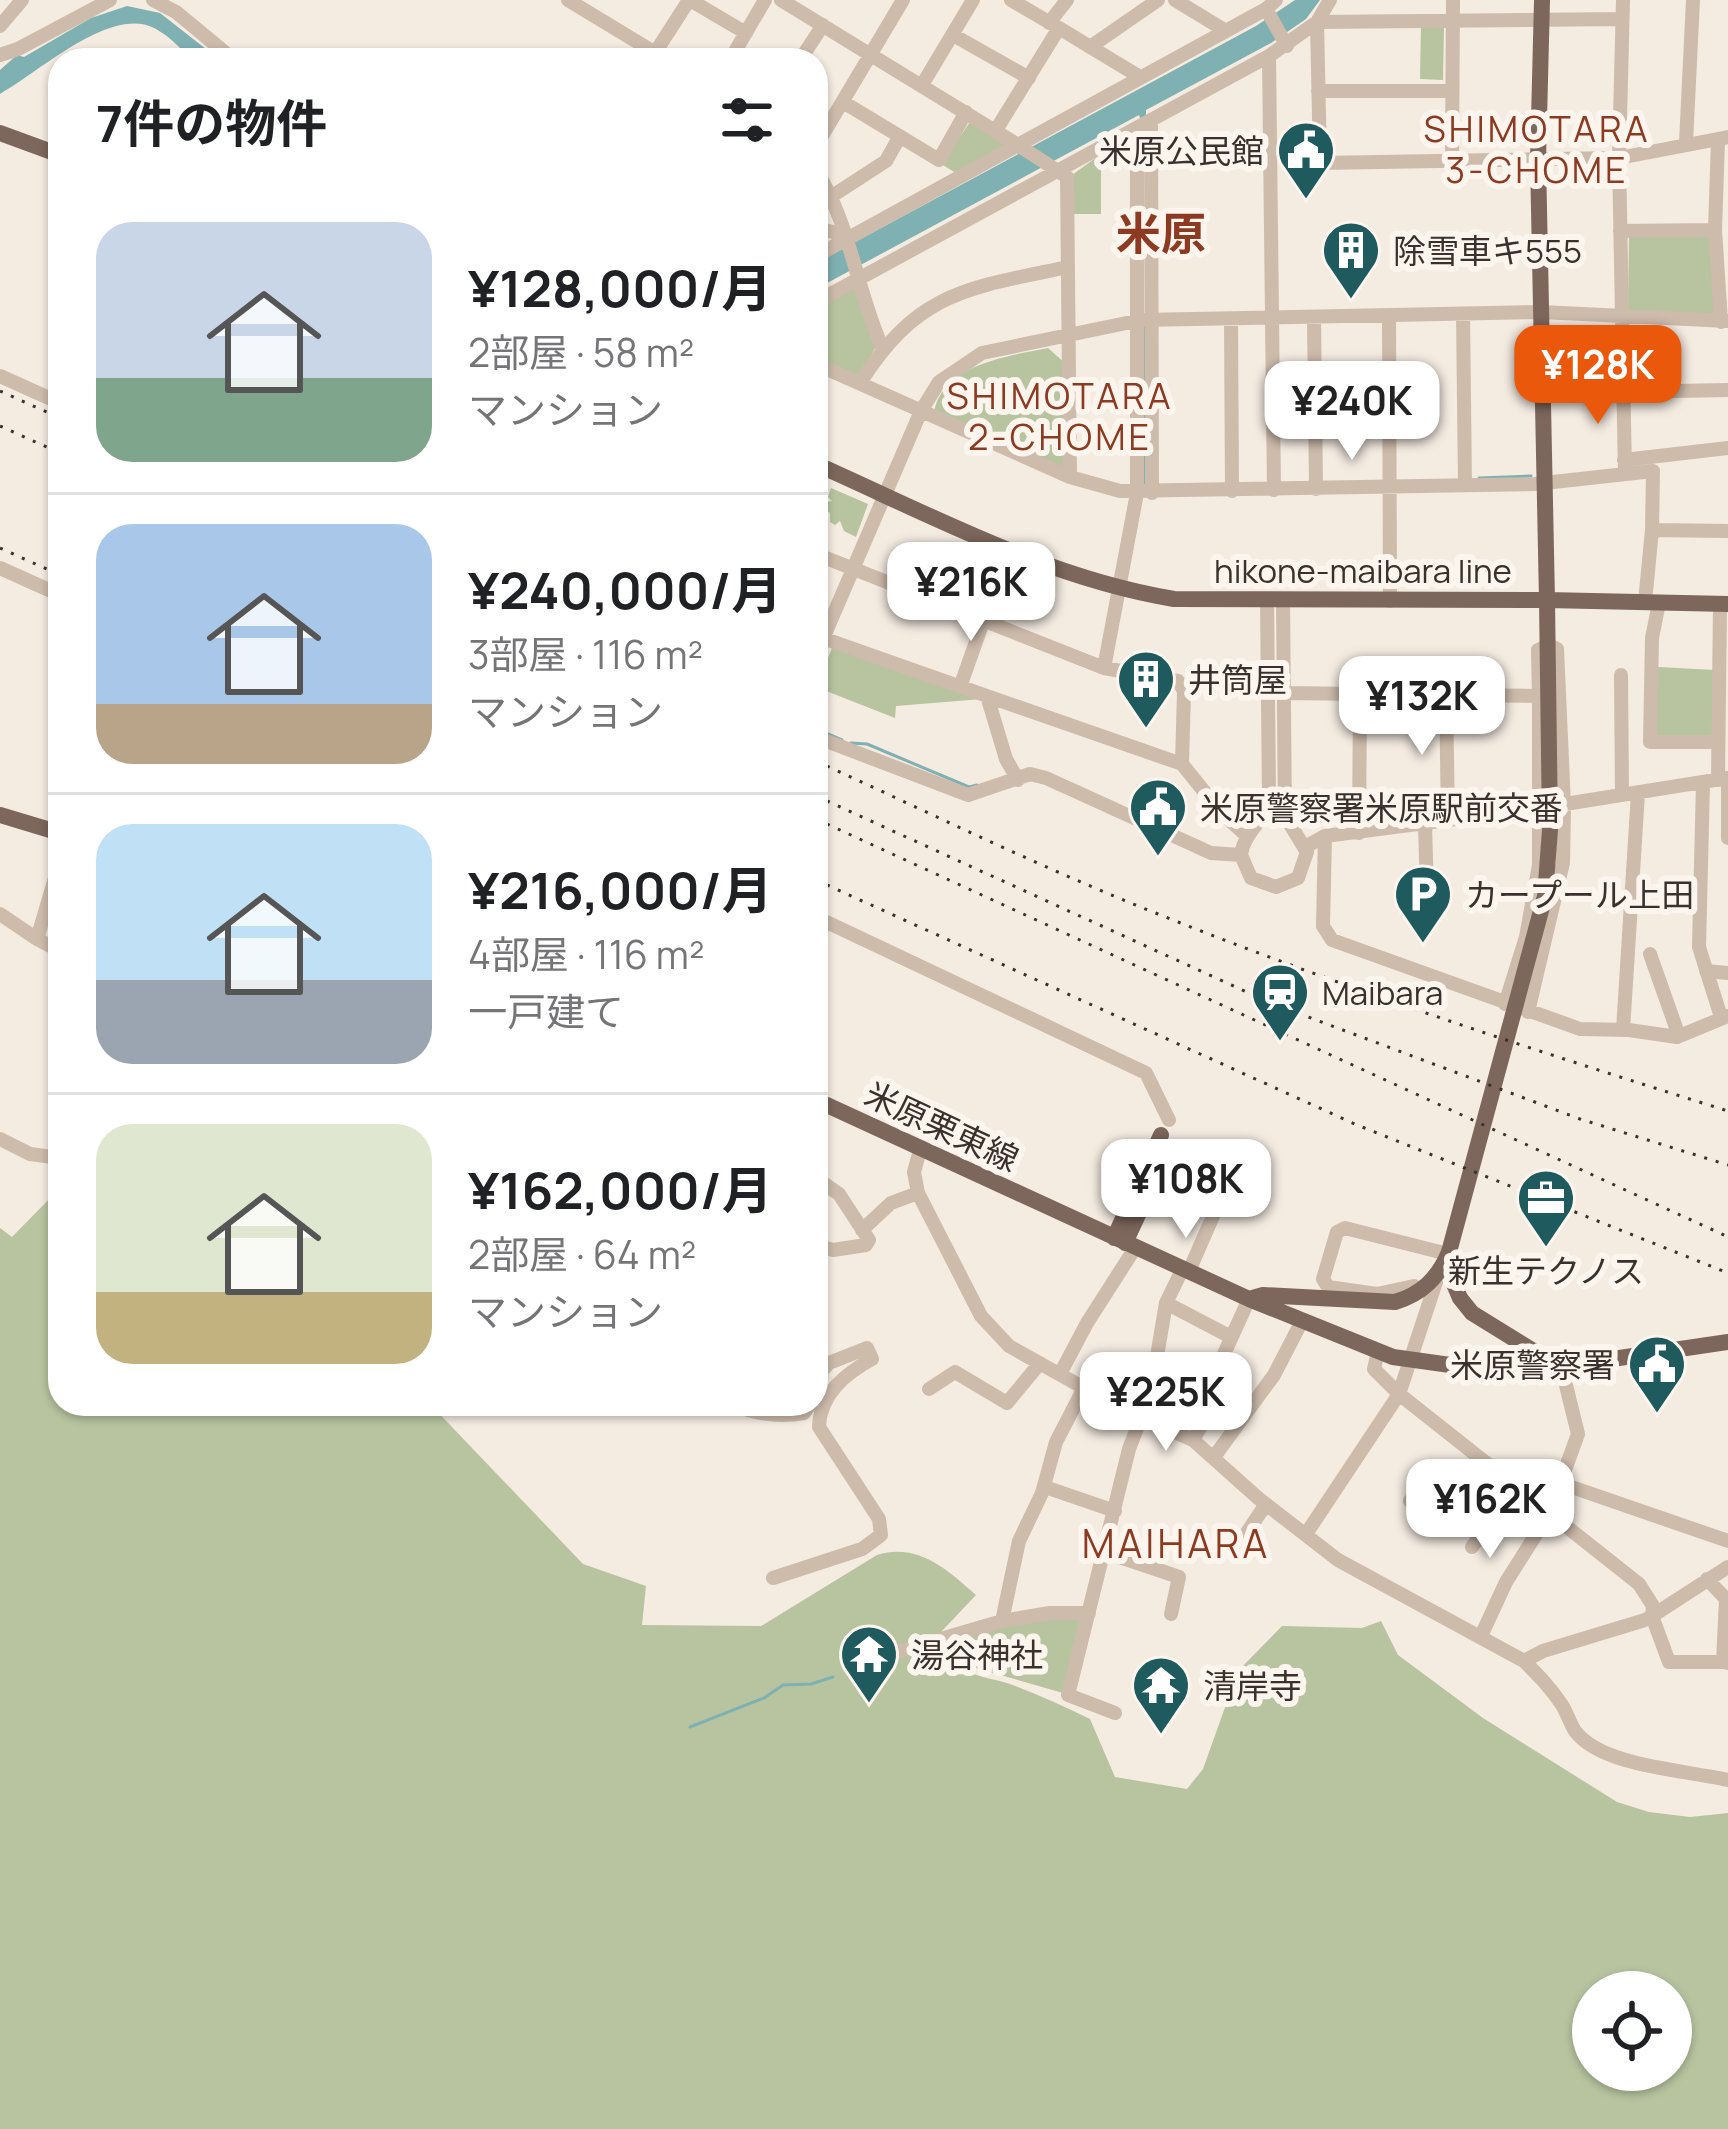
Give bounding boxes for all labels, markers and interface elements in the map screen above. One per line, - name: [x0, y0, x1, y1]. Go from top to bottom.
- icon: filters: [714, 87, 780, 153]
- text: 7件の物件: [96, 88, 327, 157]
- district label: SHIMOTARA 3-CHOME: [1424, 104, 1650, 194]
- public building icon: 米原公民館: [1275, 119, 1337, 201]
- place label: 米原公民館: [1099, 128, 1264, 173]
- district label: 米原: [1116, 202, 1206, 264]
- building icon: 除雪車キ555: [1320, 219, 1382, 301]
- place label: 除雪車キ555: [1393, 228, 1582, 273]
- text: ¥128,000/月: [468, 253, 772, 322]
- icon: home: [192, 270, 336, 414]
- text: 2部屋 · 58 m²: [468, 325, 694, 379]
- pin: ¥128K: [1514, 325, 1682, 427]
- text: ¥128K: [1541, 337, 1655, 391]
- pin: ¥240K: [1268, 361, 1436, 463]
- district label: SHIMOTARA 2-CHOME: [947, 371, 1173, 461]
- text: ¥240K: [1292, 373, 1412, 427]
- text: マンション: [468, 382, 663, 436]
- pin: ¥216K: [887, 542, 1055, 644]
- street label: hikone-maibara line: [1214, 548, 1512, 593]
- text: ¥216K: [914, 554, 1028, 608]
- text: ¥240,000/月: [468, 555, 782, 624]
- icon: home: [192, 572, 336, 716]
- text: 3部屋 · 116 m²: [468, 627, 703, 681]
- building icon: 井筒屋: [1115, 648, 1177, 730]
- pin: ¥132K: [1338, 656, 1506, 758]
- place label: 井筒屋: [1188, 657, 1287, 702]
- text: ¥132K: [1366, 668, 1478, 722]
- text: マンション: [468, 684, 663, 738]
- public building icon: 米原警察署米原駅前交番: [1127, 776, 1189, 858]
- place label: 米原警察署米原駅前交番: [1200, 785, 1563, 830]
- text: ¥216,000/月: [468, 855, 773, 924]
- parking icon: カープール上田: [1392, 863, 1454, 945]
- icon: home: [192, 872, 336, 1016]
- place label: カープール上田: [1465, 872, 1694, 917]
- text: 4部屋 · 116 m²: [468, 927, 705, 981]
- station icon: Maibara: [1249, 961, 1311, 1043]
- place label: Maibara: [1322, 970, 1443, 1015]
- text: 一戸建て: [468, 984, 624, 1038]
- street label: 米原栗東線: [858, 1071, 1026, 1181]
- pin: ¥108K: [1102, 1139, 1270, 1241]
- text: ¥108K: [1128, 1151, 1244, 1205]
- text: ¥162,000/月: [468, 1155, 773, 1224]
- office icon: 新生テクノス: [1515, 1167, 1577, 1249]
- icon: home: [192, 1172, 336, 1316]
- text: 2部屋 · 64 m²: [468, 1227, 696, 1281]
- place label: 新生テクノス: [1448, 1248, 1644, 1293]
- text: マンション: [468, 1284, 663, 1338]
- public building icon: 米原警察署: [1626, 1333, 1688, 1415]
- place label: 米原警察署: [1450, 1342, 1615, 1387]
- pin: ¥225K: [1082, 1352, 1250, 1454]
- text: ¥225K: [1107, 1364, 1225, 1418]
- pin: ¥162K: [1406, 1459, 1574, 1561]
- text: ¥162K: [1433, 1471, 1547, 1525]
- district label: MAIHARA: [1082, 1516, 1270, 1570]
- temple icon: 湯谷神社: [838, 1623, 900, 1705]
- place label: 湯谷神社: [911, 1632, 1043, 1677]
- temple icon: 清岸寺: [1130, 1654, 1192, 1736]
- place label: 清岸寺: [1203, 1663, 1302, 1708]
- map controls: [1572, 1971, 1692, 2091]
- button: locate: [1572, 1971, 1692, 2091]

